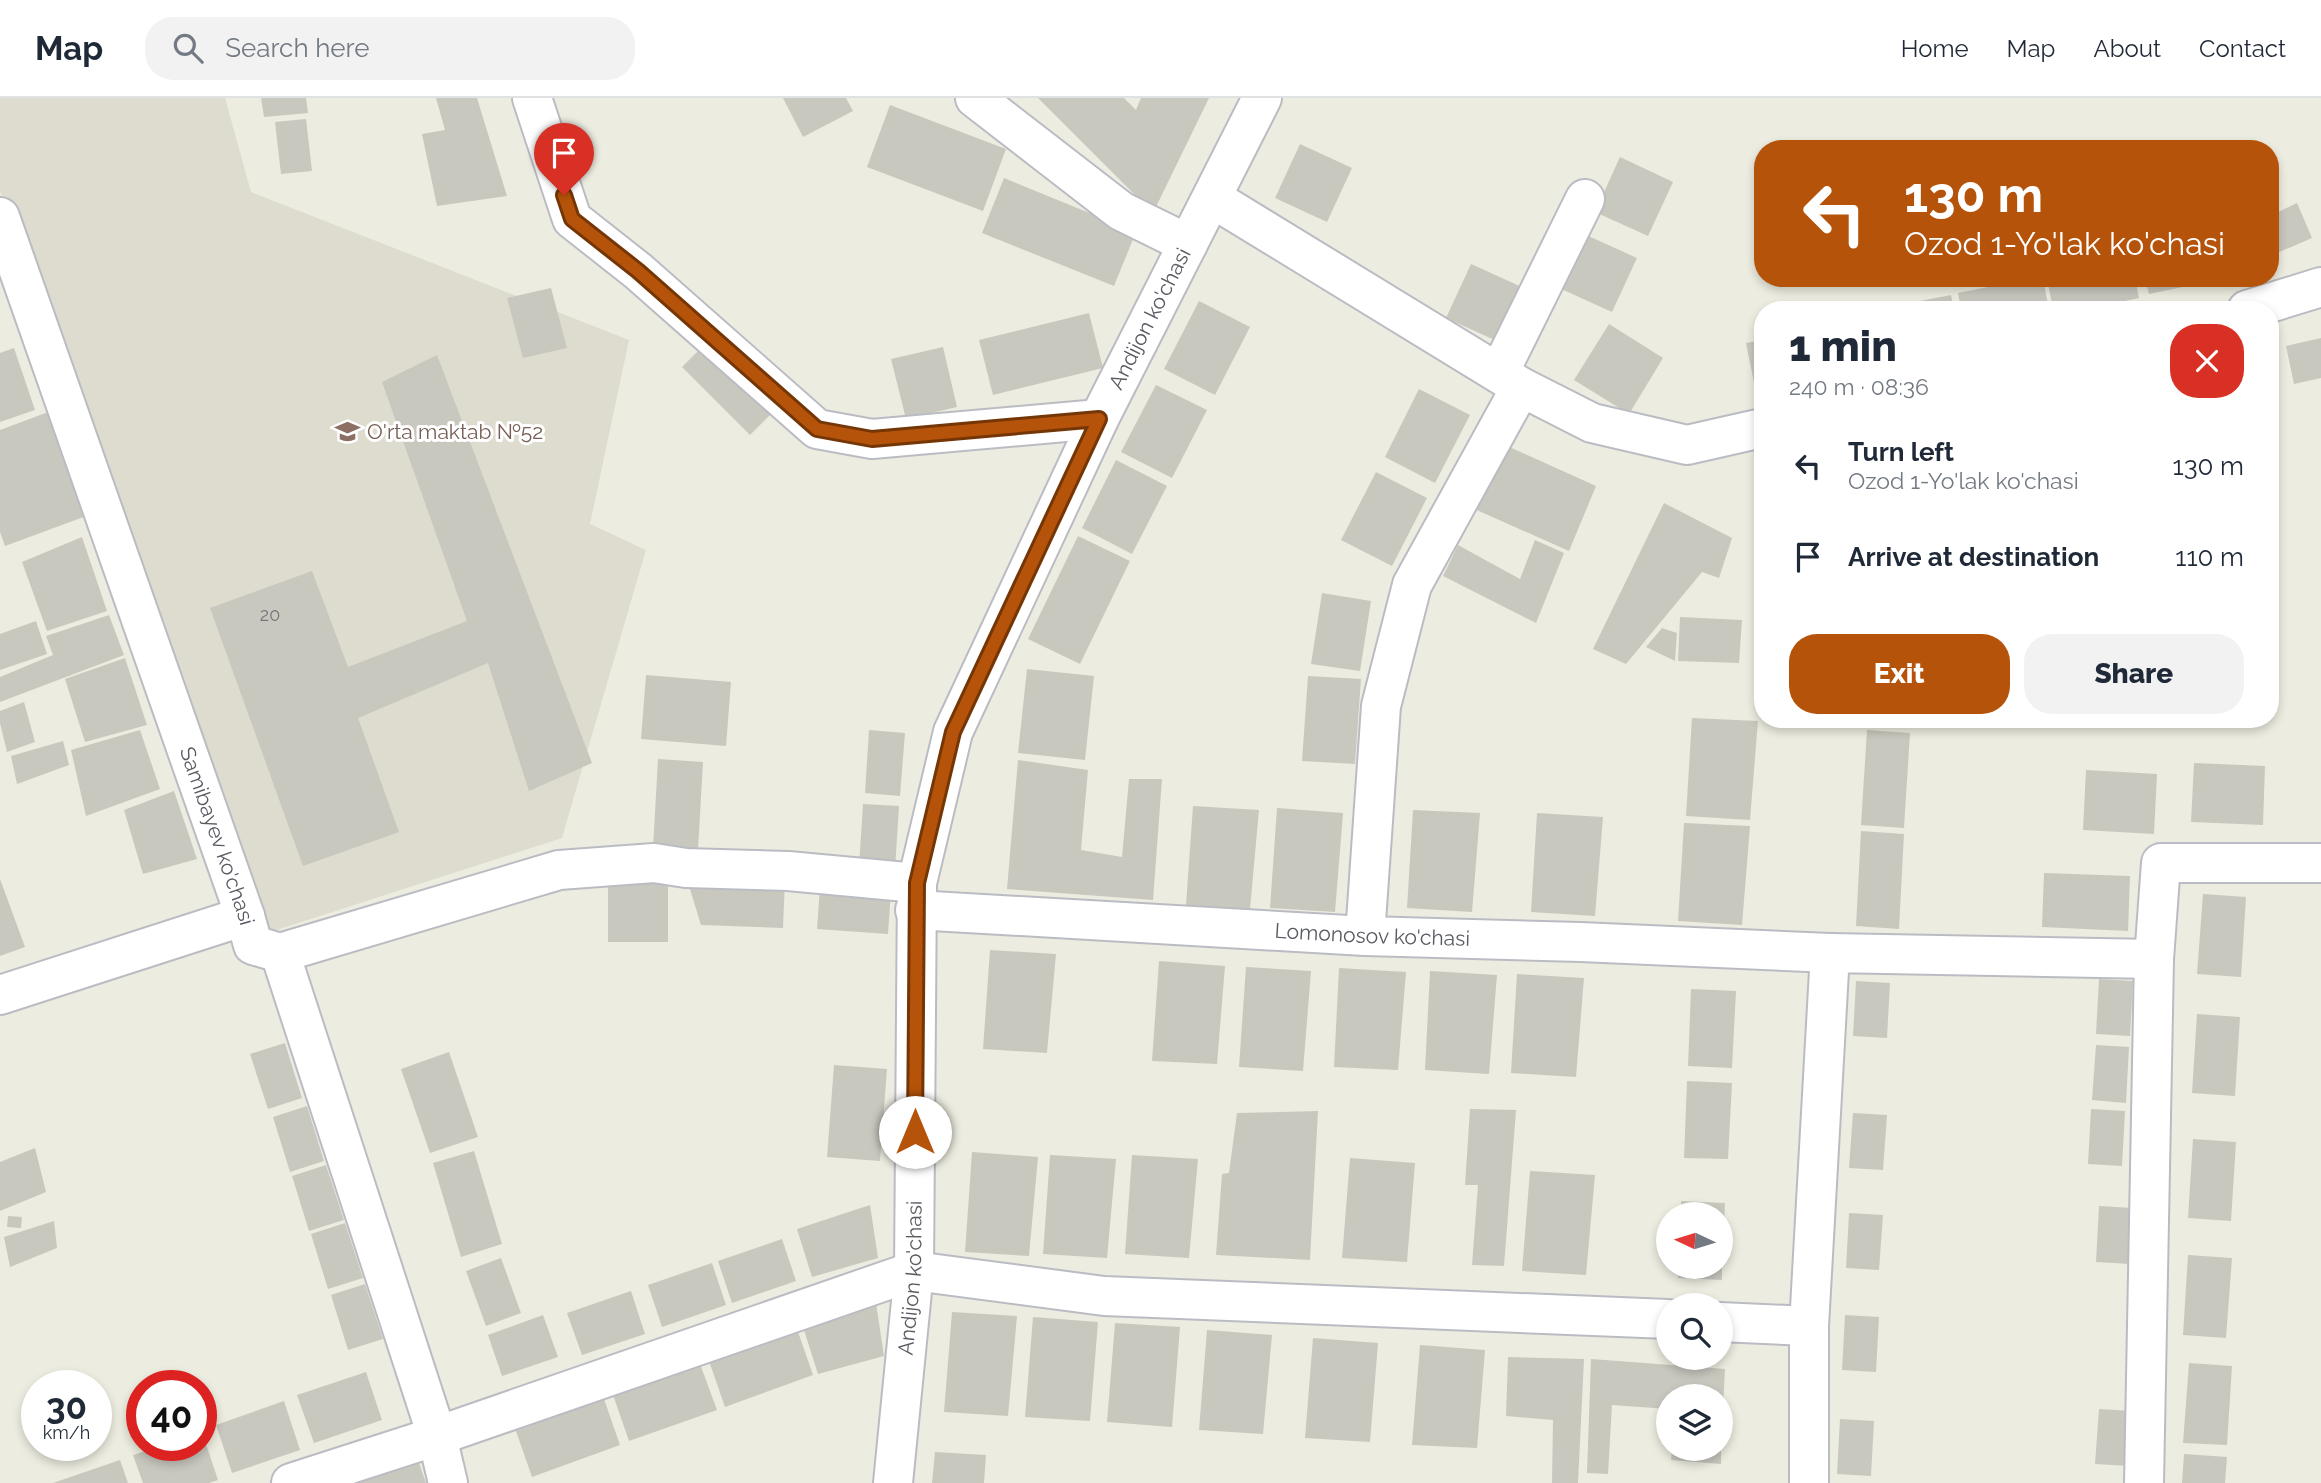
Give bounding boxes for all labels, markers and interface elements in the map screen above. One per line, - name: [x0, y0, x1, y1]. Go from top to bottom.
- search box: [145, 17, 635, 80]
- text: Map: [35, 29, 103, 68]
- icon: search: [169, 29, 207, 67]
- text: Search here: [225, 33, 370, 63]
- text: Home: [1901, 34, 1969, 63]
- text: Map: [2007, 34, 2055, 63]
- text: About: [2093, 34, 2161, 63]
- text: Contact: [2199, 34, 2286, 63]
- pin: [534, 123, 594, 195]
- icon: arrive: [545, 134, 583, 172]
- text: 130 m: [1904, 166, 2043, 223]
- icon: left: [1789, 168, 1880, 259]
- text: Ozod 1-Yo'lak ko'chasi: [1904, 225, 2225, 262]
- street label: Andijon ko'chasi: [1103, 244, 1196, 393]
- text: 1 min: [1789, 322, 1897, 371]
- button: close: [2170, 324, 2244, 398]
- text: 240 m · 08:36: [1789, 373, 1929, 400]
- school or university icon: O'rta maktab №52: [333, 418, 361, 446]
- place label: O'rta maktab №52: [367, 419, 543, 444]
- text: Turn left: [1848, 437, 1954, 467]
- icon: left: [1789, 447, 1827, 485]
- text: 130 m: [2173, 451, 2244, 481]
- text: Ozod 1-Yo'lak ko'chasi: [1848, 467, 2079, 494]
- icon: arrive: [1789, 538, 1827, 576]
- text: Arrive at destination: [1848, 542, 2099, 572]
- text: 110 m: [2175, 542, 2244, 572]
- house number: 20: [260, 604, 280, 625]
- button: Exit: [1789, 634, 2010, 714]
- button: Share: [2024, 634, 2244, 714]
- street label: Samibayev ko'chasi: [175, 743, 260, 928]
- street label: Lomonosov ko'chasi: [1274, 918, 1470, 951]
- position arrow: [878, 1095, 952, 1169]
- street label: Andijon ko'chasi: [893, 1200, 927, 1356]
- north arrow: [1656, 1202, 1732, 1279]
- map controls: [1656, 1202, 1733, 1461]
- button: search: [1656, 1293, 1733, 1370]
- speed limit sign: 40: [126, 1370, 217, 1461]
- button: layers: [1656, 1384, 1733, 1461]
- text: 30: [46, 1386, 87, 1427]
- text: km/h: [43, 1422, 90, 1443]

